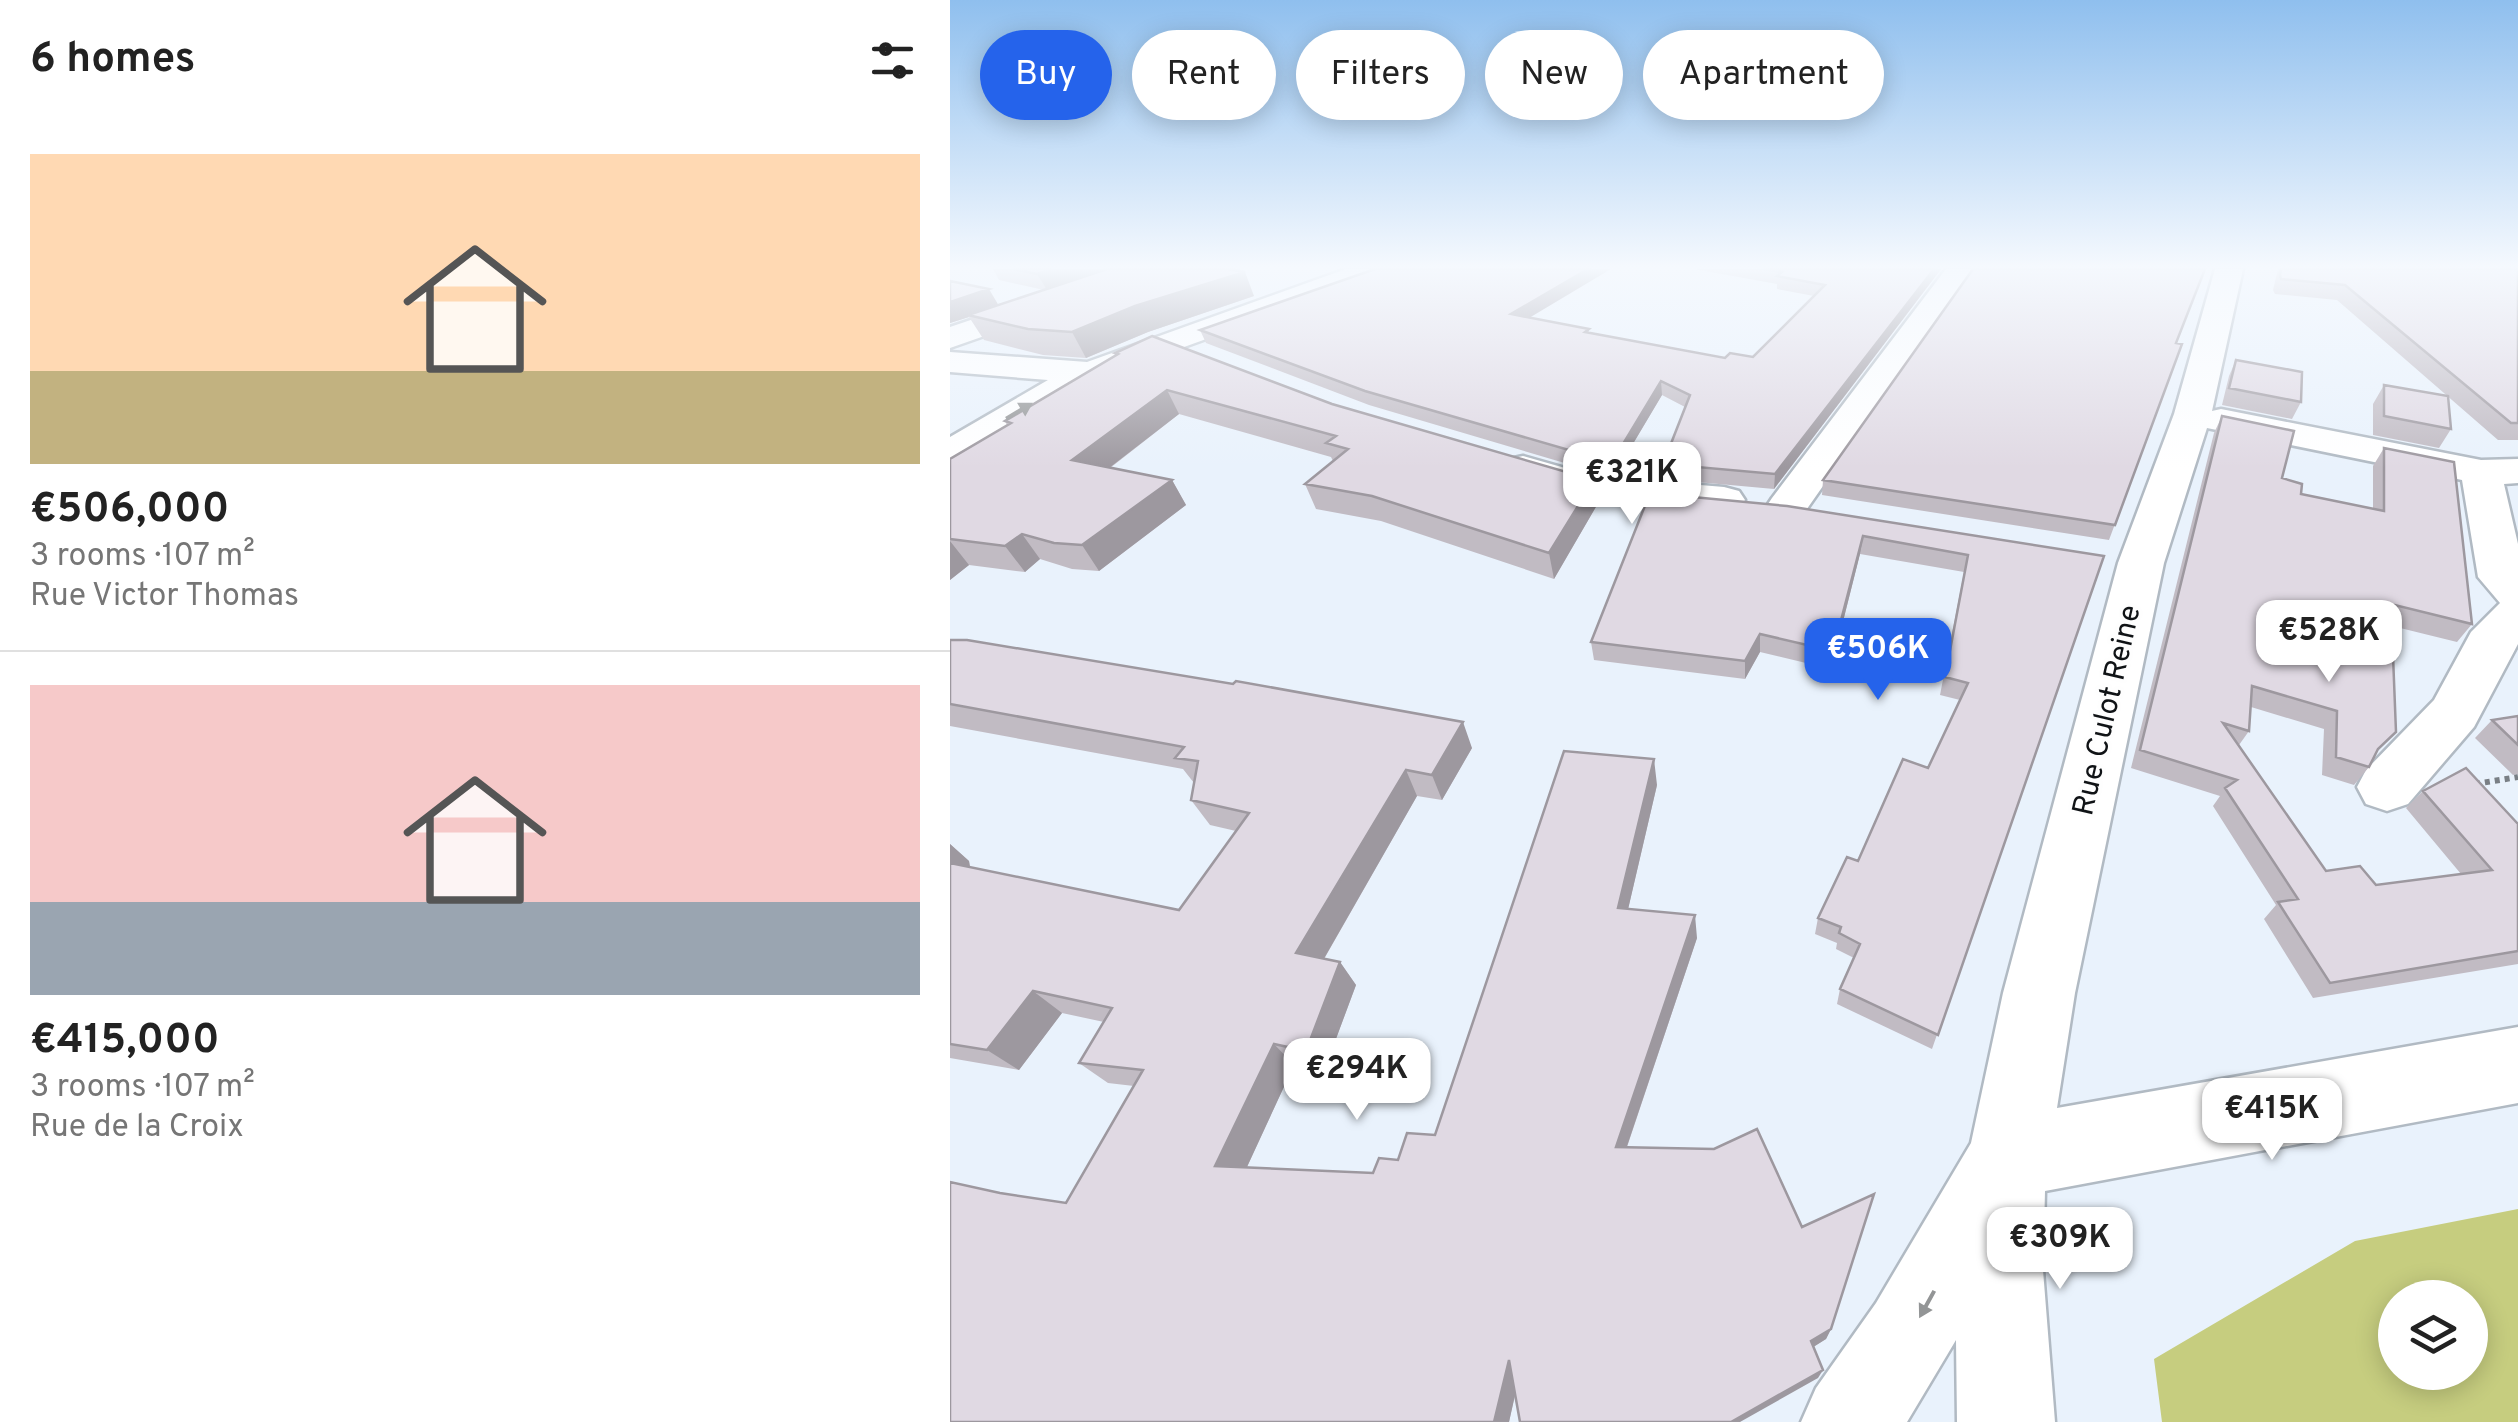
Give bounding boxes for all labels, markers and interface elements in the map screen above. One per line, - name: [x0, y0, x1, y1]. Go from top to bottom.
- chip: Buy: [980, 30, 1112, 120]
- chip: Rent: [1132, 30, 1276, 120]
- chip: Filters: [1296, 30, 1465, 120]
- chip: New: [1485, 30, 1623, 120]
- chip: Apartment: [1643, 30, 1884, 120]
- icon: filters: [865, 33, 920, 88]
- text: 6 homes: [30, 34, 195, 87]
- icon: home: [385, 219, 565, 399]
- one-way arrow: [1005, 403, 1033, 421]
- pin: €321K: [1562, 442, 1702, 527]
- text: €321K: [1585, 454, 1679, 494]
- text: €506,000: [30, 484, 229, 537]
- text: 3 rooms · 107 m²: [30, 537, 255, 577]
- text: Rue Victor Thomas: [30, 577, 299, 617]
- pin: €528K: [2259, 600, 2399, 685]
- street label: Rue Culot Reine: [2066, 602, 2151, 819]
- text: €528K: [2278, 612, 2380, 652]
- pin: €506K: [1808, 618, 1948, 703]
- text: €506K: [1826, 630, 1930, 670]
- icon: home: [385, 750, 565, 930]
- text: €415,000: [30, 1015, 220, 1068]
- pin: €294K: [1287, 1038, 1427, 1123]
- text: €294K: [1306, 1050, 1408, 1090]
- text: 3 rooms · 107 m²: [30, 1068, 255, 1108]
- pin: €415K: [2202, 1078, 2342, 1163]
- text: €415K: [2224, 1090, 2320, 1130]
- text: Rue de la Croix: [30, 1108, 244, 1148]
- pin: €309K: [1990, 1207, 2130, 1292]
- text: €309K: [2009, 1219, 2111, 1259]
- map controls: [2378, 1280, 2488, 1390]
- button: layers: [2378, 1280, 2488, 1390]
- one-way arrow: [1919, 1290, 1937, 1318]

